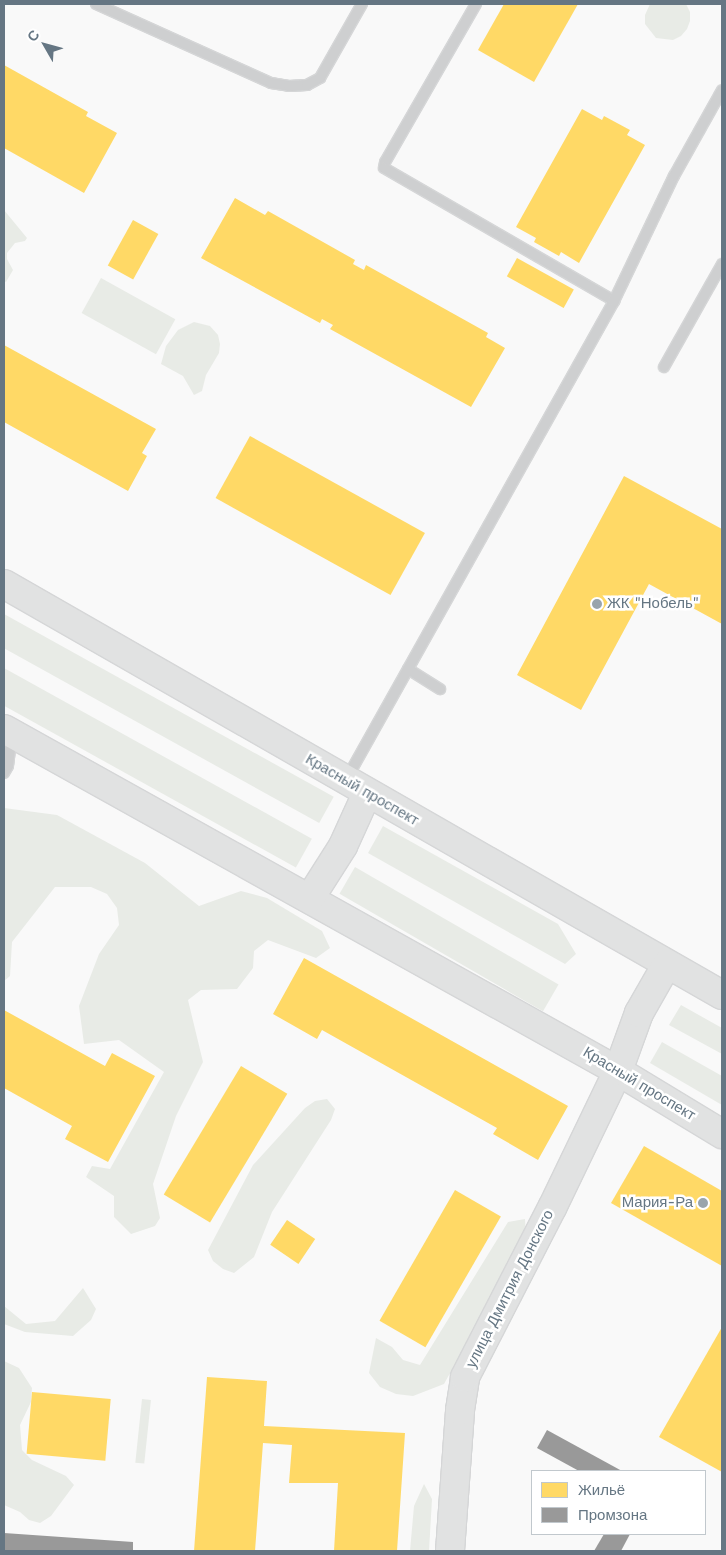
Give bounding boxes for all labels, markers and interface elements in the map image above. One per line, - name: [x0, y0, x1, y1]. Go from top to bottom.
- north arrow: [20, 20, 70, 70]
- text: С: [24, 27, 43, 45]
- place label: ЖК "Нобель": [607, 595, 699, 613]
- marker: ЖК "Нобель": [591, 598, 603, 610]
- street label: Красный проспект: [302, 750, 422, 830]
- street label: Красный проспект: [580, 1043, 698, 1125]
- place label: Мария-Ра: [622, 1194, 693, 1212]
- marker: Мария-Ра: [697, 1197, 709, 1209]
- street label: улица Дмитрия Донского: [462, 1207, 558, 1371]
- legend: [531, 1470, 706, 1535]
- text: Жильё: [578, 1481, 625, 1499]
- text: Промзона: [578, 1506, 647, 1524]

